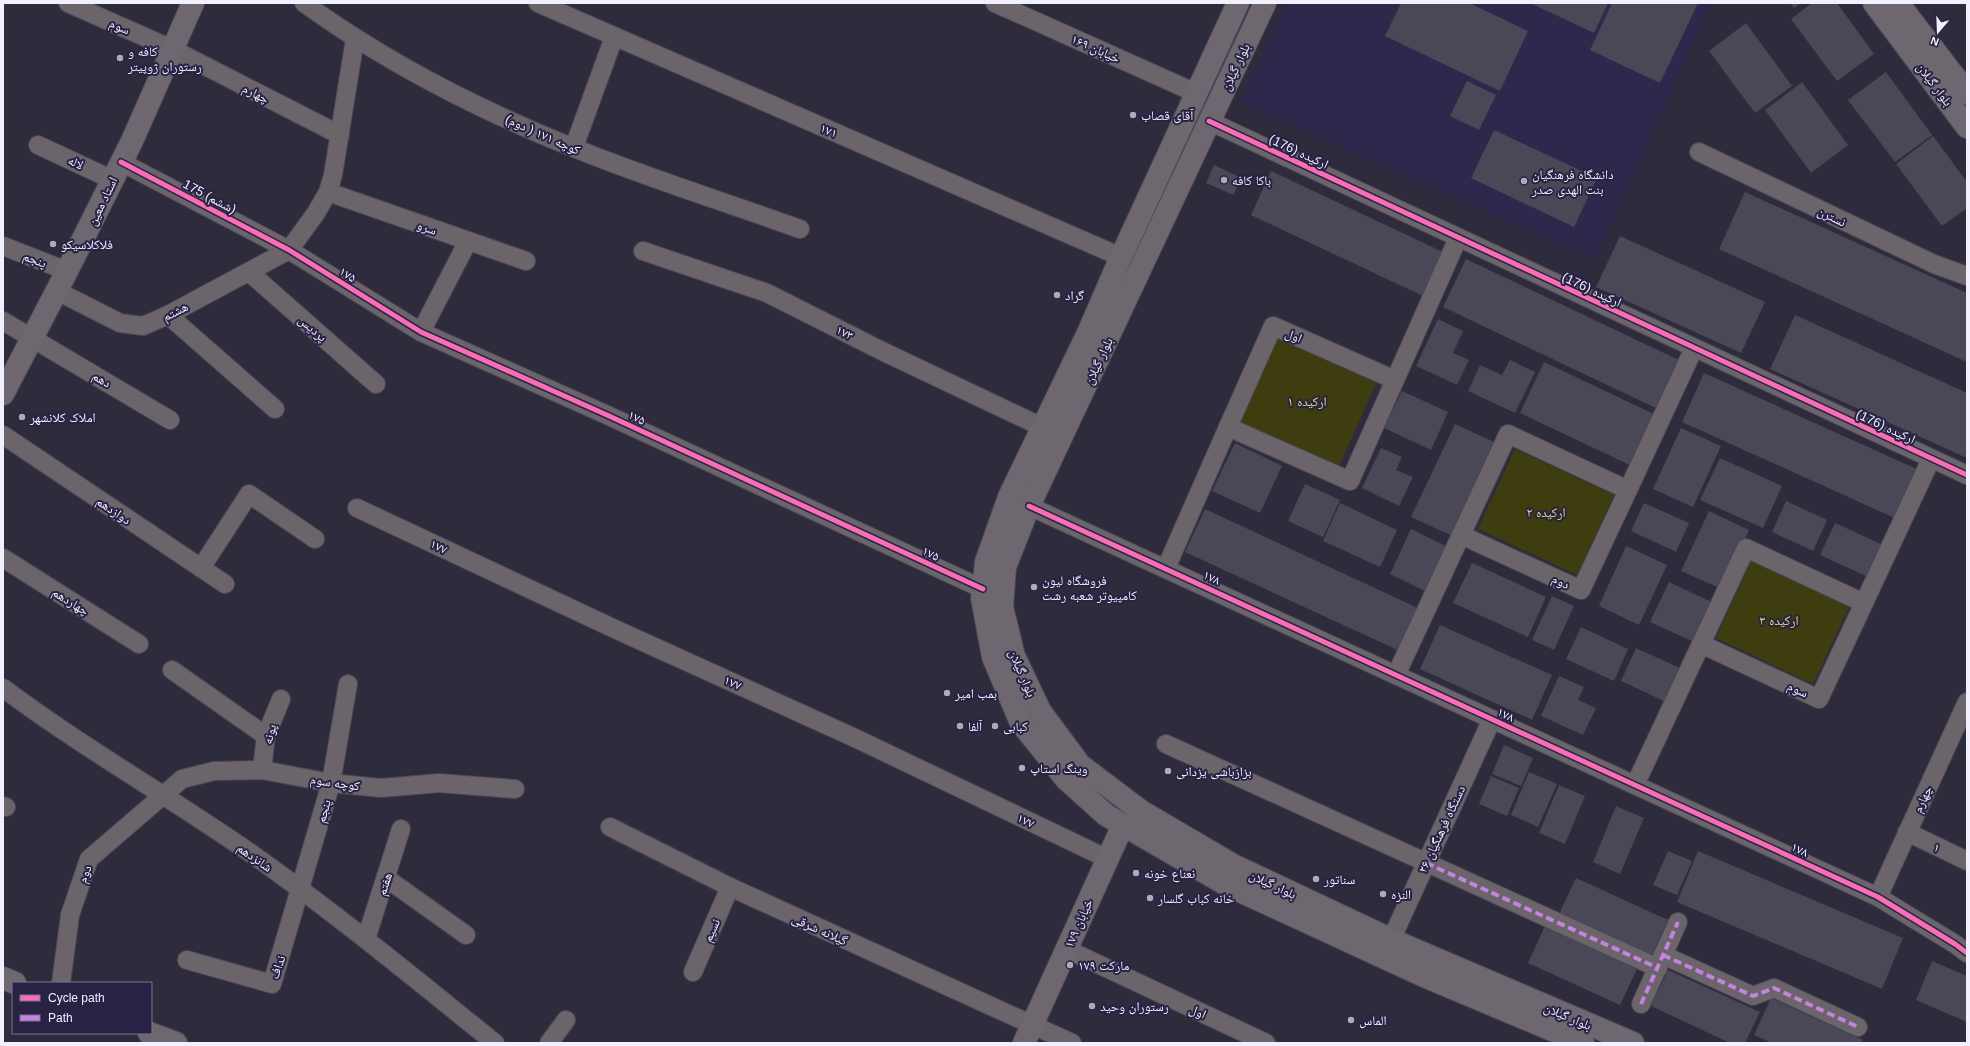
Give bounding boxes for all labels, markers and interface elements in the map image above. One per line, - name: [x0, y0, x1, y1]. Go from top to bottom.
- north arrow: [1918, 12, 1958, 52]
- street label: سوم: [107, 15, 132, 38]
- street label: خیابان ۱۶۹: [1069, 31, 1123, 67]
- text: N: [1929, 34, 1940, 48]
- street label: بلوار گیلان: [1218, 41, 1254, 94]
- place label: کافه و رستوران ژوپیتر: [127, 44, 202, 75]
- marker: کافه و رستوران ژوپیتر: [115, 53, 125, 63]
- street label: بلوار گیلان: [1913, 60, 1956, 109]
- street label: چهارم: [239, 80, 272, 107]
- place label: آقای قصاب: [1141, 108, 1194, 124]
- marker: آقای قصاب: [1128, 110, 1138, 120]
- street label: کوچه ۱۷۱ ( دوم): [503, 111, 583, 159]
- street label: ۱۷۱: [818, 120, 840, 141]
- street label: ارکیده (176): [1266, 131, 1331, 173]
- street label: لاله: [66, 152, 86, 173]
- place label: دانشگاه فرهنگیان بنت الهدی صدر: [1531, 167, 1614, 198]
- place label: باکا کافه: [1232, 173, 1271, 188]
- street label: استاد معین: [84, 174, 122, 228]
- marker: باکا کافه: [1219, 175, 1229, 185]
- street label: 175 (ششم): [180, 176, 239, 218]
- marker: دانشگاه فرهنگیان بنت الهدی صدر: [1519, 176, 1529, 186]
- street label: نسترن: [1815, 203, 1848, 231]
- street label: سرو: [415, 217, 439, 239]
- place label: فلاکلاسیکو: [61, 237, 113, 253]
- marker: فلاکلاسیکو: [48, 239, 58, 249]
- street label: پنجم: [21, 248, 49, 272]
- street label: ۱۷۵: [336, 263, 359, 286]
- street label: ارکیده (176): [1559, 269, 1624, 311]
- place label: گراد: [1065, 288, 1085, 304]
- marker: گراد: [1052, 290, 1062, 300]
- street label: هشتم: [160, 299, 191, 325]
- street label: پردیس: [295, 312, 330, 346]
- street label: ۱۷۳: [834, 322, 856, 343]
- street label: اول: [1283, 325, 1305, 347]
- street label: بلوار گیلان: [1081, 335, 1117, 388]
- street label: دهم: [89, 368, 114, 392]
- park label: ارکیده ۱: [1287, 394, 1327, 410]
- street label: ارکیده (176): [1853, 406, 1918, 448]
- street label: ۱۷۵: [626, 407, 648, 428]
- place label: املاک کلانشهر: [29, 410, 96, 426]
- marker: املاک کلانشهر: [17, 412, 27, 422]
- street label: دوازدهم: [93, 493, 134, 528]
- park label: ارکیده ۲: [1526, 505, 1566, 521]
- street label: ۱۷۷: [428, 536, 450, 557]
- street label: ۱۷۵: [920, 543, 942, 564]
- street label: ۱۷۸: [1201, 567, 1223, 588]
- street label: دوم: [1549, 571, 1572, 593]
- place label: فروشگاه لیون کامپیوتر شعبه رشت: [1042, 573, 1137, 604]
- marker: فروشگاه لیون کامپیوتر شعبه رشت: [1029, 582, 1039, 592]
- street label: چهاردهم: [49, 584, 92, 619]
- park label: ارکیده ۳: [1759, 613, 1799, 629]
- street label: بلوار گیلان: [1005, 647, 1039, 700]
- street label: ۱۷۷: [722, 672, 744, 693]
- street label: سوم: [1785, 678, 1810, 702]
- place label: بمب امیر: [954, 686, 997, 702]
- marker: بمب امیر: [942, 688, 952, 698]
- street label: ۱۷۸: [1495, 704, 1517, 725]
- place label: آلفا: [968, 719, 983, 734]
- place label: کبابی: [1003, 719, 1029, 735]
- marker: آلفا: [955, 721, 965, 731]
- marker: کبابی: [990, 721, 1000, 731]
- street label: پونه: [260, 722, 280, 746]
- place label: وینگ استاپ: [1030, 761, 1088, 777]
- marker: وینگ استاپ: [1017, 763, 1027, 773]
- place label: بزازباشی یزدانی: [1176, 764, 1252, 780]
- marker: بزازباشی یزدانی: [1163, 766, 1173, 776]
- street label: کوچه سوم: [309, 772, 361, 794]
- street label: ۲۶ دستگاه فرهنگیان: [1415, 783, 1469, 876]
- street label: چهارم: [1910, 783, 1936, 815]
- street label: پنجم: [313, 797, 335, 825]
- street label: ۱۷۷: [1015, 810, 1037, 831]
- street label: ۱۷۸: [1789, 839, 1811, 860]
- street label: ۱: [1931, 839, 1943, 855]
- street label: شانزدهم: [234, 840, 275, 876]
- street label: دوم: [74, 863, 95, 885]
- place label: نعناع خونه: [1144, 866, 1195, 883]
- street label: بلوار گیلان: [1246, 867, 1299, 903]
- marker: نعناع خونه: [1131, 868, 1141, 878]
- street label: هفتم: [374, 871, 396, 898]
- place label: سناتور: [1323, 872, 1355, 888]
- marker: سناتور: [1311, 874, 1321, 884]
- place label: النزه: [1391, 887, 1411, 903]
- marker: النزه: [1378, 889, 1388, 899]
- place label: خانه کباب گلسار: [1157, 891, 1234, 907]
- marker: خانه کباب گلسار: [1145, 893, 1155, 903]
- street label: خیابان ۱۷۹: [1061, 896, 1097, 950]
- street label: گیلانه شرقی: [789, 911, 850, 950]
- street label: نسیم: [700, 916, 724, 945]
- street label: نداف: [266, 953, 288, 981]
- place label: ۱۷۹ مارکت: [1078, 958, 1129, 974]
- marker: ۱۷۹ مارکت: [1065, 960, 1075, 970]
- legend: [12, 982, 152, 1034]
- text: Cycle path: [48, 991, 105, 1005]
- place label: رستوران وحید: [1100, 999, 1169, 1015]
- street label: بلوار گیلان: [1541, 1000, 1594, 1034]
- marker: رستوران وحید: [1087, 1001, 1097, 1011]
- street label: اول: [1187, 1001, 1209, 1023]
- text: Path: [48, 1011, 73, 1025]
- place label: الماس: [1359, 1013, 1387, 1029]
- marker: الماس: [1346, 1015, 1356, 1025]

